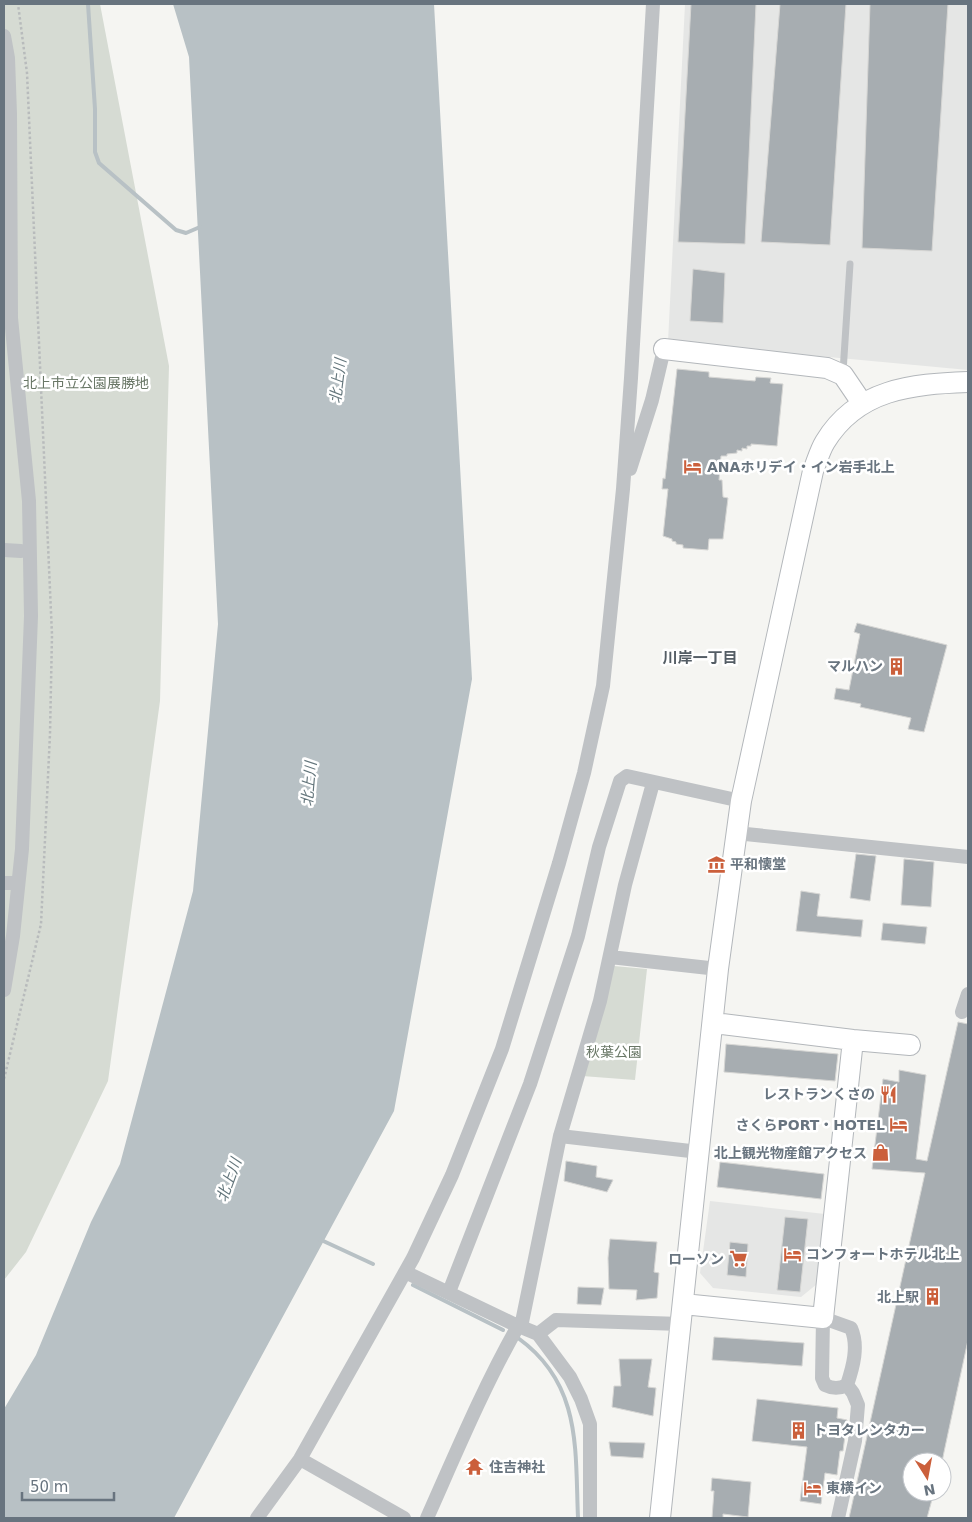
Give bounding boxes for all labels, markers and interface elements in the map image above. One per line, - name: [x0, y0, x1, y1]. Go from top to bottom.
- water label: 北上川: [326, 356, 350, 404]
- park label: 北上市立公園展勝地: [23, 375, 149, 391]
- hotel icon: ANAホリデイ・イン岩手北上: [683, 457, 703, 477]
- place label: ANAホリデイ・イン岩手北上: [707, 459, 894, 475]
- district label: 川岸一丁目: [662, 649, 738, 667]
- building icon: マルハン: [887, 656, 907, 676]
- place label: マルハン: [827, 658, 883, 674]
- water label: 北上川: [298, 759, 320, 807]
- museum icon: 平和懐堂: [706, 854, 726, 874]
- place label: 平和懐堂: [730, 856, 786, 872]
- park label: 秋葉公園: [586, 1044, 642, 1060]
- restaurant icon: レストランくさの: [879, 1084, 899, 1104]
- place label: レストランくさの: [763, 1086, 875, 1102]
- hotel icon: さくらPORT・HOTEL: [889, 1115, 909, 1135]
- place label: さくらPORT・HOTEL: [735, 1117, 885, 1133]
- shop icon: 北上観光物産館アクセス: [871, 1143, 891, 1163]
- place label: 北上観光物産館アクセス: [714, 1145, 867, 1161]
- water label: 北上川: [213, 1154, 246, 1204]
- hotel icon: コンフォートホテル北上: [782, 1244, 802, 1264]
- place label: コンフォートホテル北上: [806, 1246, 960, 1262]
- supermarket icon: ローソン: [728, 1249, 748, 1269]
- place label: ローソン: [668, 1251, 724, 1267]
- building icon: 北上駅: [923, 1287, 943, 1307]
- place label: 北上駅: [877, 1289, 919, 1305]
- building icon: トヨタレンタカー: [789, 1420, 809, 1440]
- place label: トヨタレンタカー: [813, 1422, 925, 1438]
- north arrow: [902, 1452, 952, 1502]
- temple icon: 住吉神社: [465, 1457, 485, 1477]
- place label: 住吉神社: [489, 1459, 545, 1475]
- scale bar: [22, 1470, 115, 1502]
- text: 50 m: [30, 1478, 68, 1496]
- hotel icon: 東横イン: [802, 1478, 822, 1498]
- place label: 東横イン: [826, 1480, 882, 1496]
- text: N: [922, 1481, 937, 1499]

